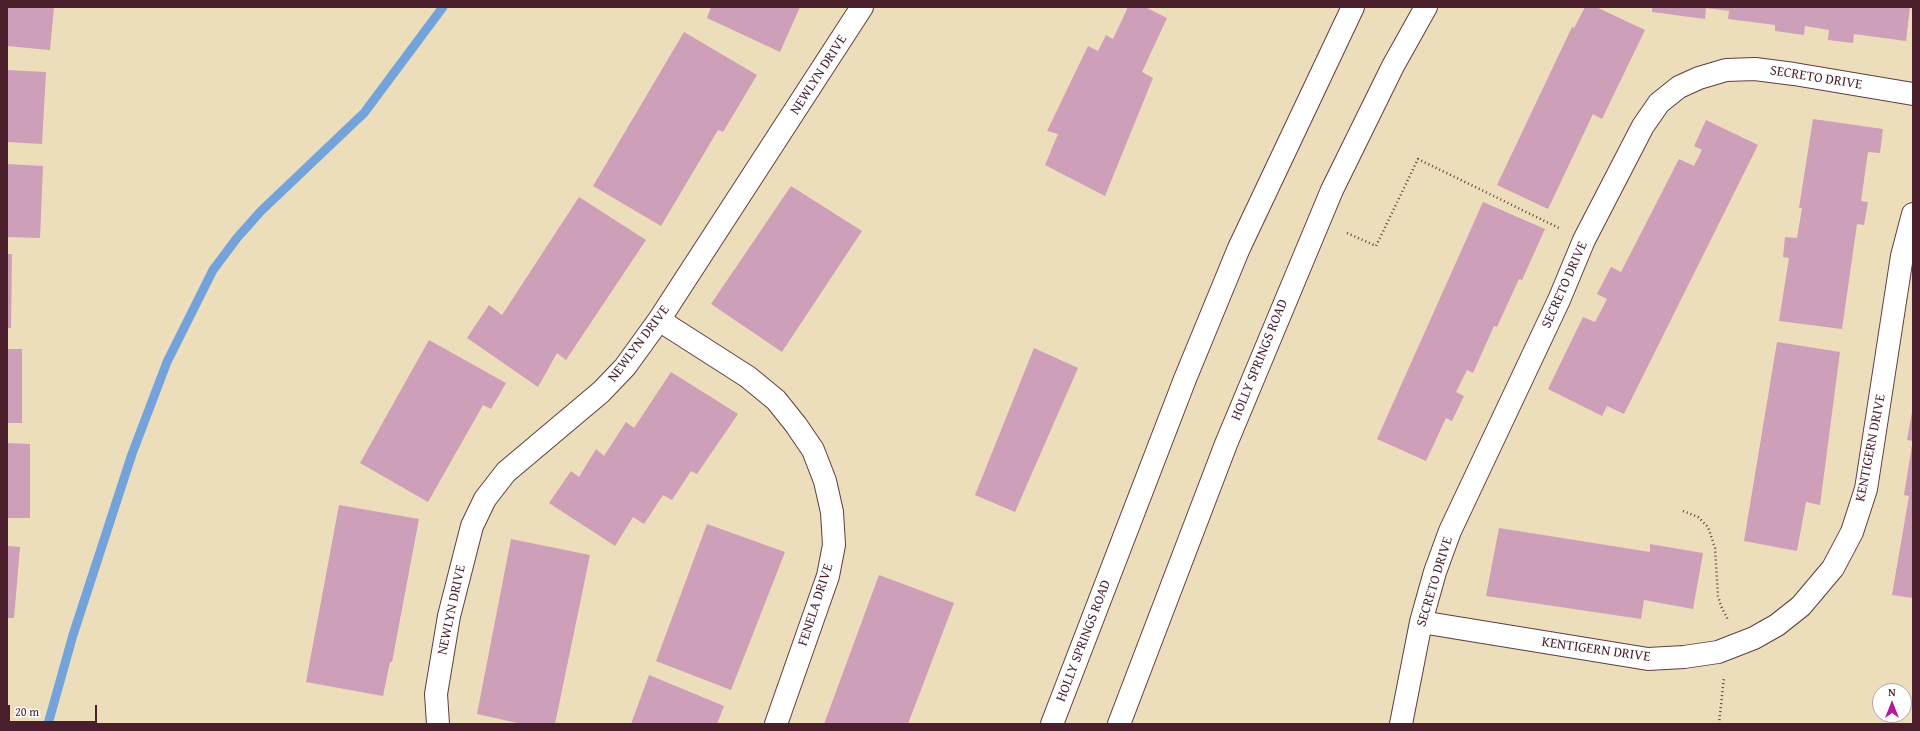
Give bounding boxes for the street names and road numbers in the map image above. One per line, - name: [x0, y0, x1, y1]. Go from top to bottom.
- street label: NEWLYN DRIVE: [787, 32, 851, 118]
- street label: SECRETO DRIVE: [1769, 62, 1863, 94]
- street label: SECRETO DRIVE: [1538, 239, 1592, 331]
- street label: HOLLY SPRINGS ROAD: [1228, 297, 1292, 423]
- street label: NEWLYN DRIVE: [605, 302, 673, 386]
- street label: KENTIGERN DRIVE: [1852, 393, 1890, 503]
- street label: SECRETO DRIVE: [1413, 535, 1457, 629]
- street label: FENELA DRIVE: [795, 562, 837, 648]
- street label: NEWLYN DRIVE: [434, 563, 470, 657]
- street label: HOLLY SPRINGS ROAD: [1053, 578, 1115, 704]
- street label: KENTIGERN DRIVE: [1541, 634, 1651, 666]

